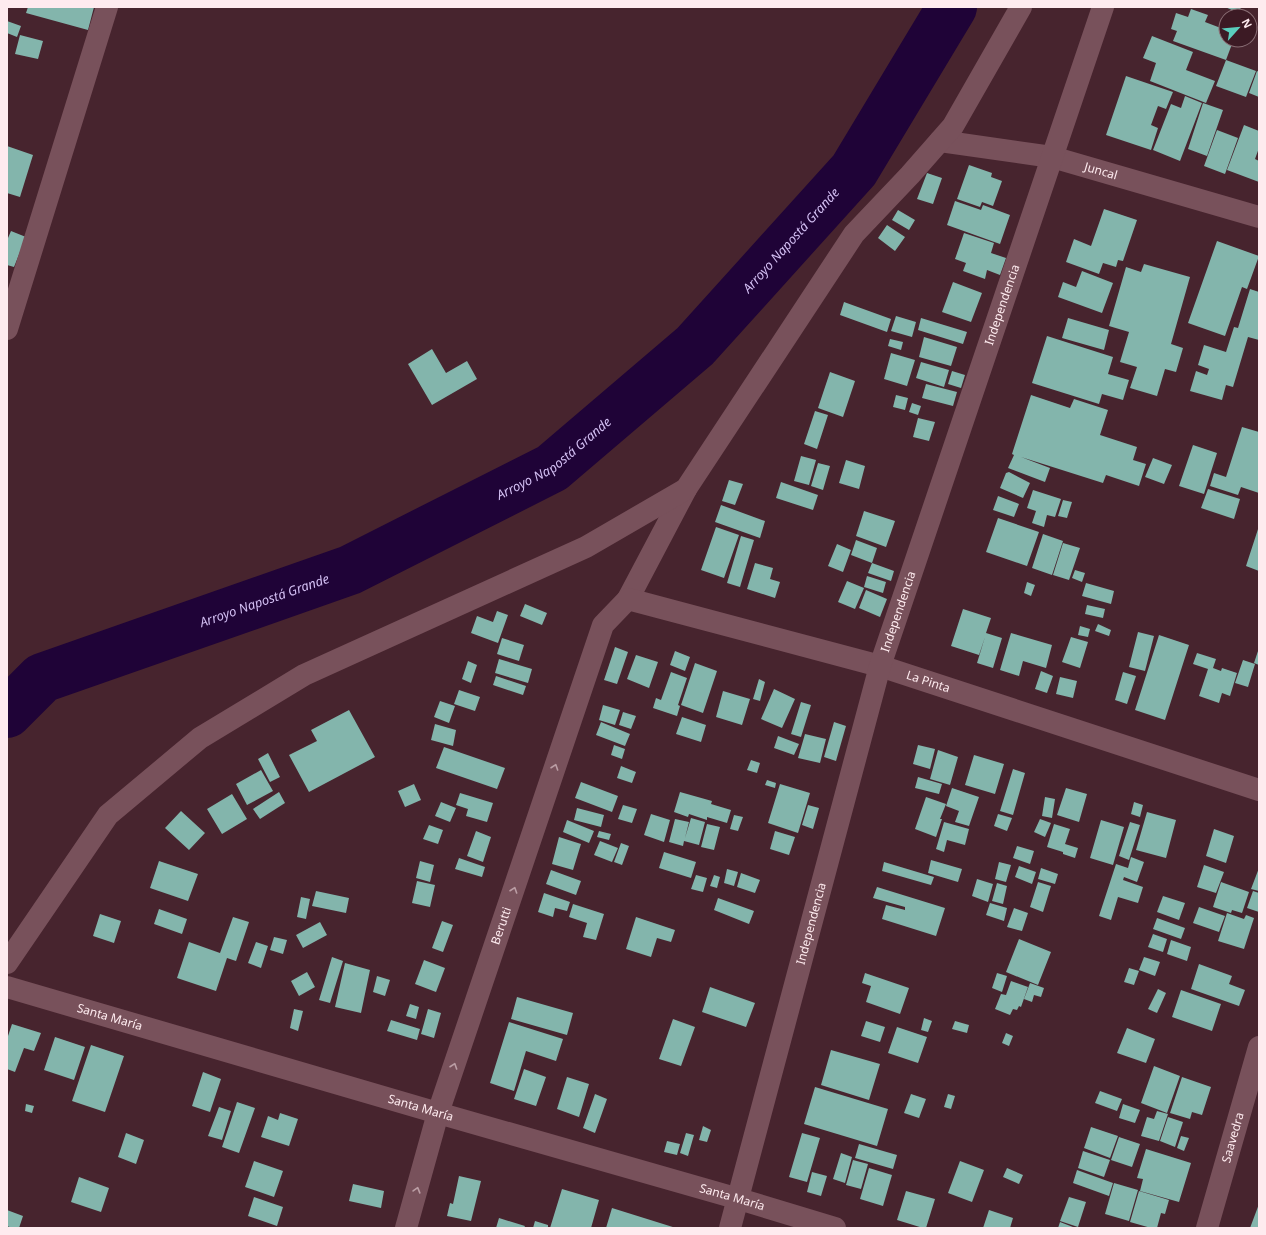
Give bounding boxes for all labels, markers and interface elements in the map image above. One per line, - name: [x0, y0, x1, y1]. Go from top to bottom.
- north arrow: [1218, 8, 1258, 48]
- text: N: [1239, 16, 1256, 31]
- street label: Juncal: [1081, 158, 1120, 184]
- water label: Arroyo Napostá Grande: [738, 183, 843, 297]
- street label: Independencia: [980, 262, 1023, 347]
- water label: Arroyo Napostá Grande: [492, 412, 615, 504]
- water label: Arroyo Napostá Grande: [196, 569, 332, 631]
- street label: Independencia: [876, 569, 919, 654]
- street label: La Pinta: [904, 666, 952, 696]
- one-way arrow: [550, 763, 559, 770]
- street label: Independencia: [792, 881, 830, 967]
- one-way arrow: [509, 886, 517, 893]
- street label: Berutti: [487, 905, 515, 947]
- street label: Santa María: [75, 999, 145, 1034]
- one-way arrow: [449, 1063, 458, 1070]
- street label: Santa María: [386, 1090, 456, 1125]
- street label: Saavedra: [1217, 1110, 1248, 1165]
- street label: Santa María: [698, 1179, 767, 1214]
- one-way arrow: [412, 1187, 421, 1194]

